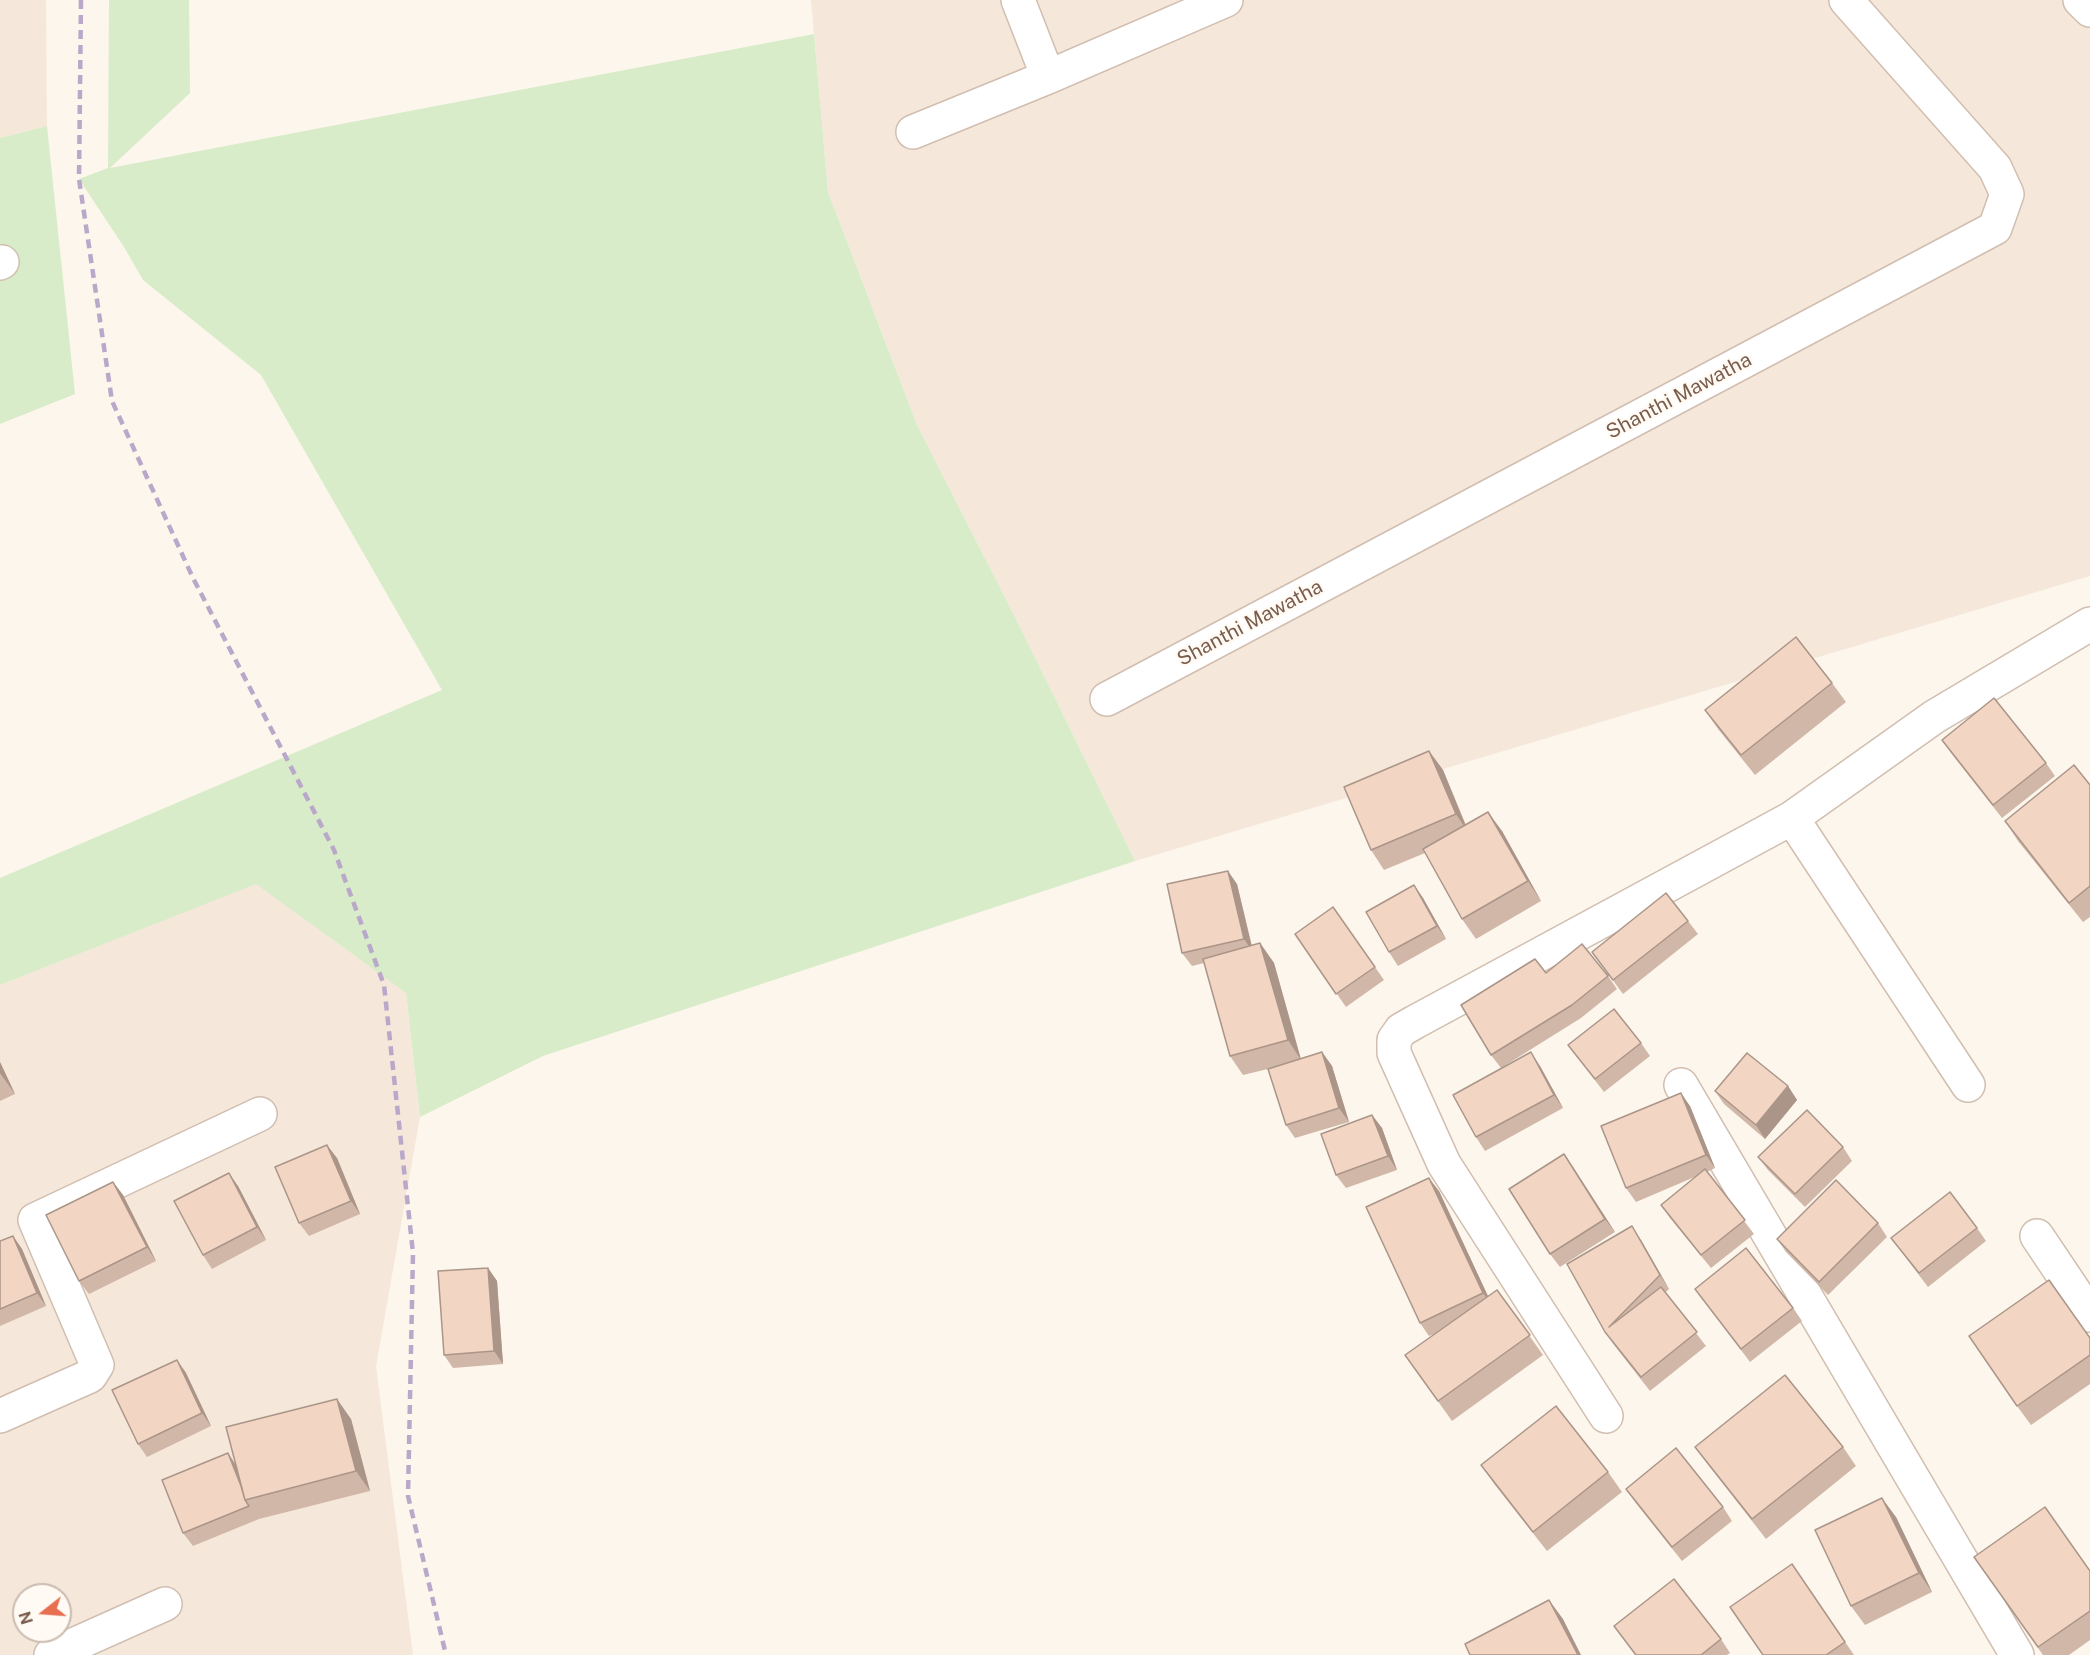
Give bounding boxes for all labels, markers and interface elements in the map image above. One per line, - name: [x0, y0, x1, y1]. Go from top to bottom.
- street label: Shanthi Mawatha: [1602, 348, 1756, 444]
- street label: Shanthi Mawatha: [1173, 575, 1327, 671]
- north arrow: [12, 1583, 72, 1643]
- text: N: [15, 1609, 37, 1627]

